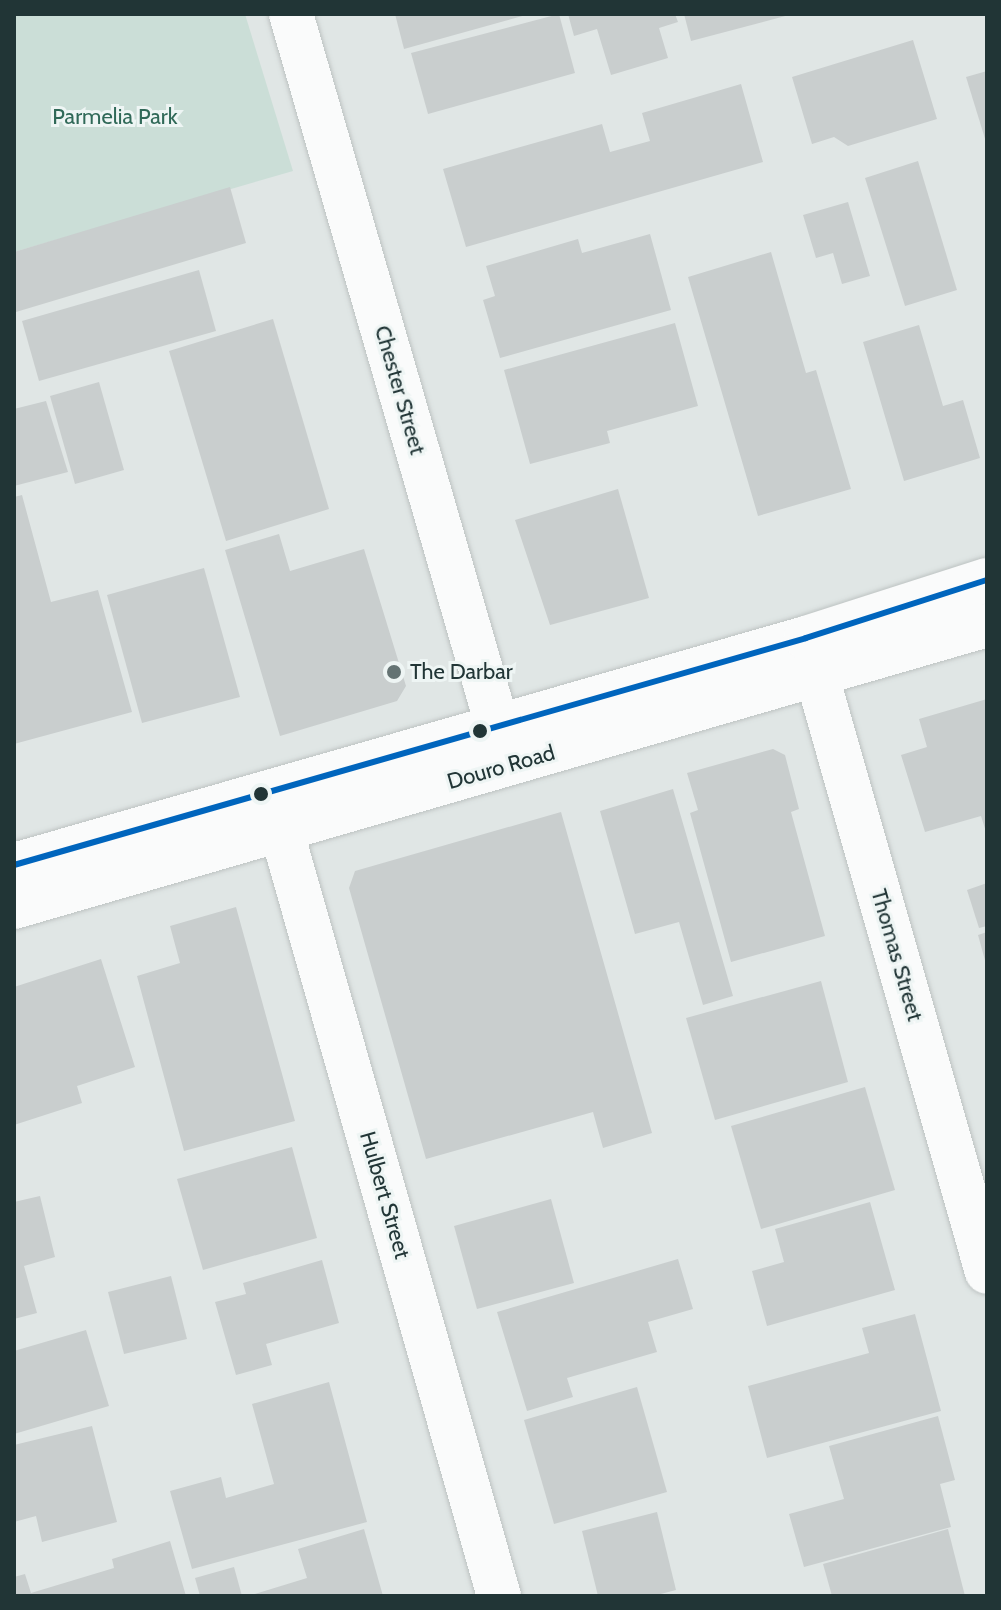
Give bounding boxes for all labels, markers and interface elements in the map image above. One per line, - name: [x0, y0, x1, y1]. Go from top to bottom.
- park label: Parmelia Park: [52, 104, 178, 130]
- street label: Chester Street: [369, 322, 431, 458]
- place label: The Darbar: [410, 659, 513, 685]
- marker: The Darbar: [385, 663, 403, 681]
- unlabelled marker: [472, 723, 488, 739]
- street label: Douro Road: [444, 739, 558, 795]
- unlabelled marker: [253, 786, 269, 802]
- street label: Thomas Street: [866, 886, 928, 1024]
- street label: Hulbert Street: [354, 1128, 416, 1262]

